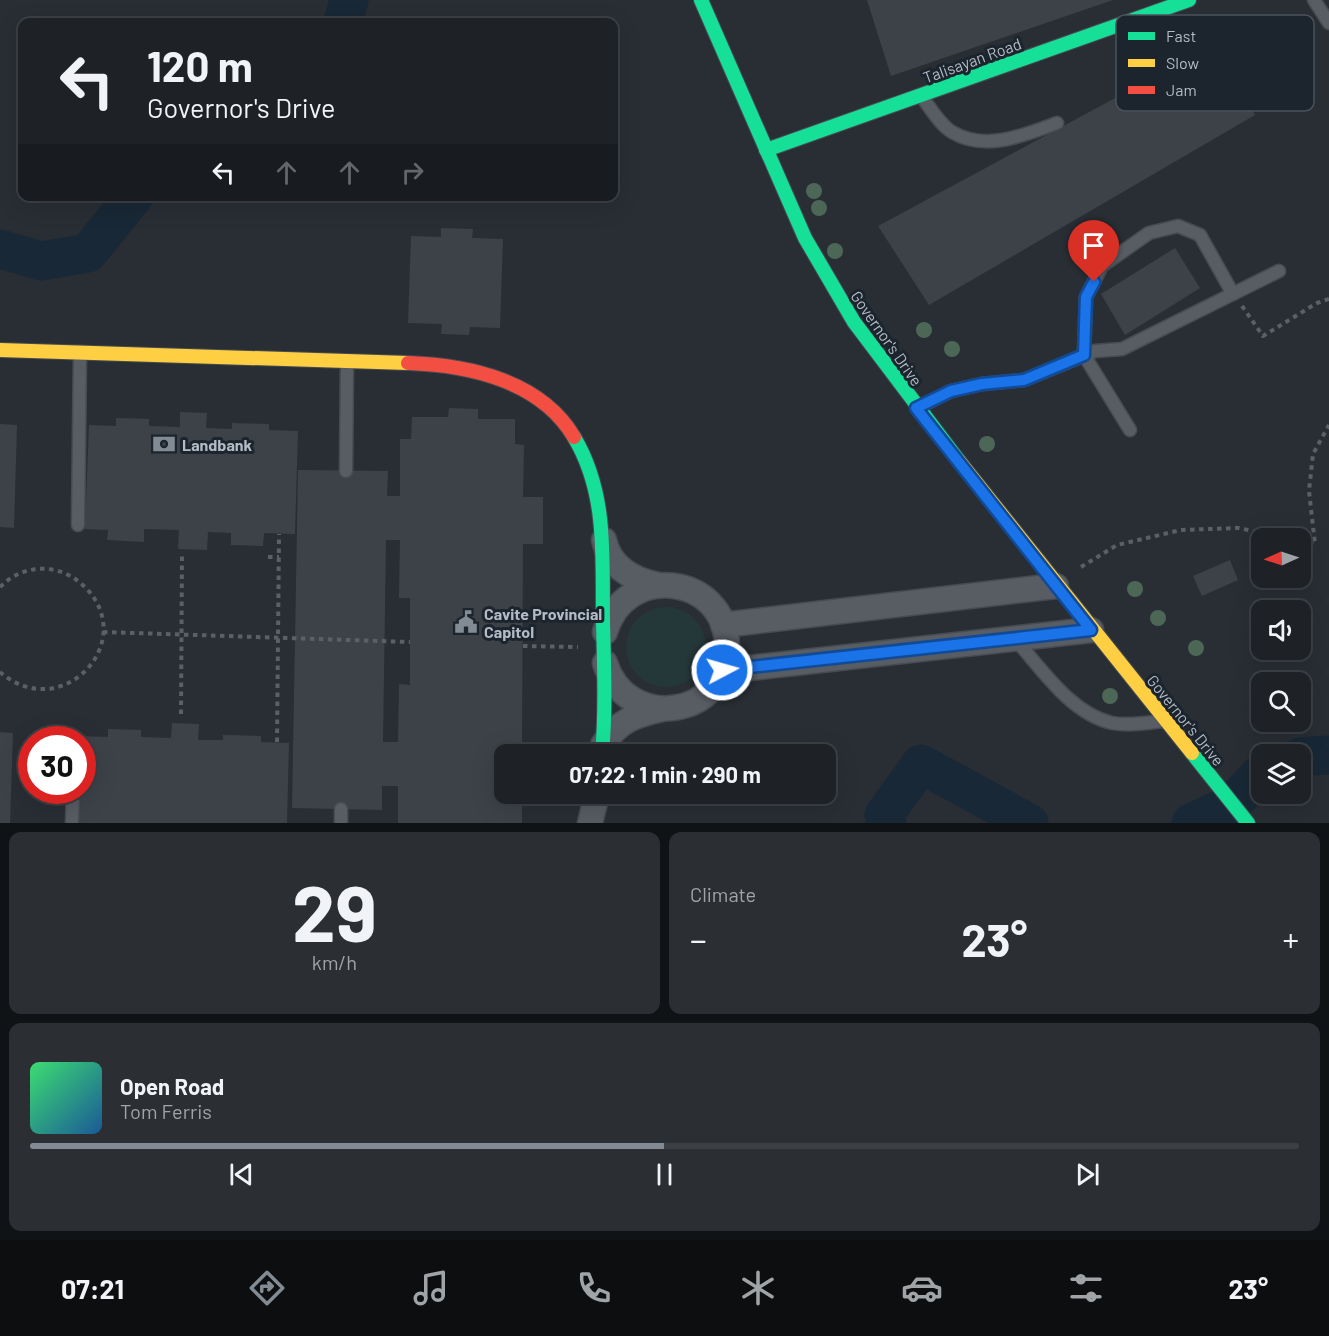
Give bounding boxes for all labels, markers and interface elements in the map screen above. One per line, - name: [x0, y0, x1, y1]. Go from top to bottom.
- legend: [1116, 15, 1314, 111]
- text: Fast: [1166, 26, 1196, 45]
- street label: Talisayan Road: [920, 33, 1024, 87]
- text: 120 m: [147, 40, 253, 90]
- icon: left: [48, 42, 126, 120]
- text: Slow: [1166, 53, 1199, 72]
- text: Jam: [1166, 80, 1197, 99]
- text: Governor's Drive: [147, 91, 335, 123]
- icon: left: [207, 156, 240, 189]
- icon: ahead: [270, 156, 303, 189]
- icon: ahead: [333, 156, 366, 189]
- icon: right: [396, 156, 429, 189]
- pin: [1068, 220, 1119, 282]
- icon: arrive: [1077, 229, 1110, 262]
- street label: Governor's Drive: [847, 287, 927, 389]
- bank icon: Landbank: [151, 431, 177, 457]
- place label: Landbank: [182, 435, 253, 454]
- north arrow: [1251, 528, 1311, 588]
- map controls: [1251, 528, 1311, 804]
- button: sound: [1251, 600, 1311, 660]
- place label: Cavite Provincial Capitol: [484, 604, 602, 641]
- public building icon: Cavite Provincial Capitol: [453, 609, 479, 635]
- position arrow: [690, 638, 754, 702]
- street label: Governor's Drive: [1143, 671, 1229, 769]
- button: search: [1251, 672, 1311, 732]
- speed limit sign: 30: [18, 726, 96, 804]
- button: layers: [1251, 744, 1311, 804]
- text: 07:22 · 1 min · 290 m: [569, 761, 761, 787]
- text: 29: [292, 864, 377, 958]
- text: Climate: [690, 882, 756, 906]
- text: 23°: [962, 912, 1027, 966]
- text: −: [690, 919, 707, 959]
- text: +: [1282, 919, 1299, 959]
- text: km/h: [312, 950, 357, 974]
- text: Open Road: [120, 1073, 224, 1099]
- text: Tom Ferris: [120, 1099, 212, 1123]
- icon: previous: [225, 1158, 258, 1191]
- icon: pause: [648, 1158, 681, 1191]
- icon: next: [1071, 1158, 1104, 1191]
- icon: directions: [246, 1267, 288, 1309]
- icon: music: [410, 1267, 452, 1309]
- icon: phone: [573, 1267, 615, 1309]
- icon: climate: [737, 1267, 779, 1309]
- icon: car: [901, 1267, 943, 1309]
- icon: filters: [1065, 1267, 1107, 1309]
- text: 07:21: [61, 1272, 124, 1304]
- text: 23°: [1229, 1272, 1268, 1304]

